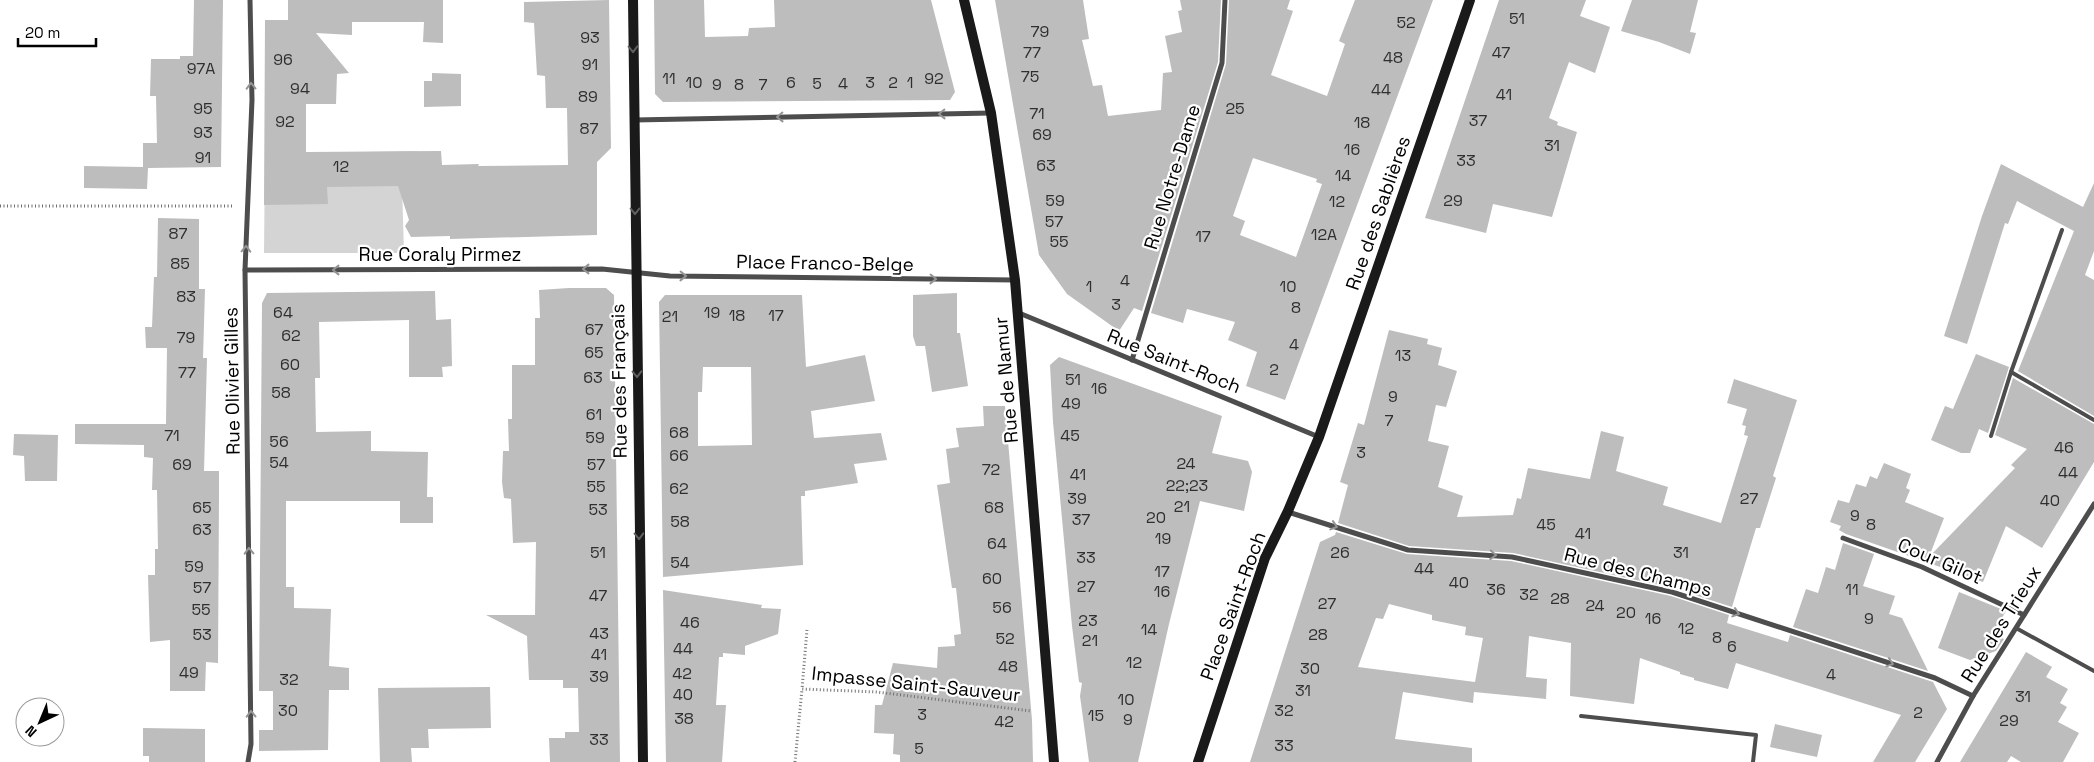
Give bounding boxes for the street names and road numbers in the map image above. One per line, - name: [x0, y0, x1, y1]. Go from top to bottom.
- street label: Rue Notre-Dame: [1138, 101, 1206, 253]
- street label: Rue des Sablières: [1340, 133, 1416, 293]
- street label: Rue Coraly Pirmez: [358, 242, 522, 267]
- street label: Place Franco-Belge: [736, 249, 914, 277]
- street label: Rue des Français: [605, 303, 633, 459]
- street label: Rue Olivier Gilles: [218, 307, 246, 455]
- street label: Rue de Namur: [988, 316, 1024, 444]
- street label: Rue Saint-Roch: [1103, 323, 1245, 399]
- street label: Place Saint-Roch: [1194, 528, 1272, 684]
- street label: Cour Gilot: [1894, 532, 1986, 590]
- street label: Rue des Champs: [1561, 542, 1715, 602]
- street label: Rue des Trieux: [1955, 561, 2047, 687]
- street label: Impasse Saint-Sauveur: [810, 661, 1022, 707]

